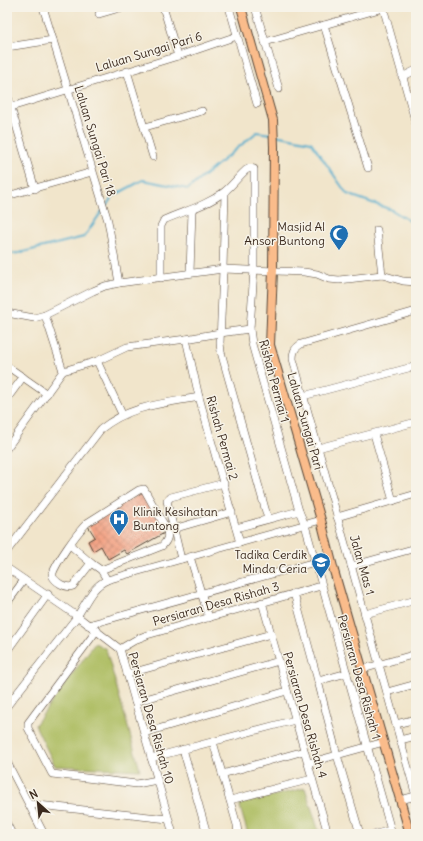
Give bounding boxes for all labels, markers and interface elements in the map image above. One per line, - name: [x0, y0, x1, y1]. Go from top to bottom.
- street label: Laluan Sungai Pari 6: [94, 28, 204, 75]
- street label: Laluan Sungai Pari 18: [71, 84, 120, 198]
- place label: Masjid Al Ansor Buntong: [244, 219, 325, 248]
- mosque icon: Masjid Al Ansor Buntong: [328, 223, 350, 251]
- street label: Rishah Permai 1: [256, 338, 293, 424]
- street label: Laluan Sungai Pari: [284, 370, 327, 471]
- street label: Rishah Permai 2: [203, 394, 242, 482]
- place label: Klinik Kesihatan Buntong: [133, 504, 218, 533]
- hospital icon: Klinik Kesihatan Buntong: [108, 508, 130, 536]
- street label: Jalan Mas 1: [347, 533, 378, 597]
- place label: Tadika Cerdik Minda Ceria: [235, 547, 307, 576]
- school or university icon: Tadika Cerdik Minda Ceria: [310, 551, 332, 579]
- street label: Persiaran Desa Rishah 3: [151, 578, 281, 629]
- street label: Persiaran Desa Rishah 1: [335, 613, 384, 741]
- street label: Persiaran Desa Rishah 10: [125, 650, 178, 786]
- street label: Persiaran Desa Rishah 4: [280, 650, 331, 780]
- north arrow: [18, 783, 58, 823]
- text: N: [27, 786, 40, 802]

